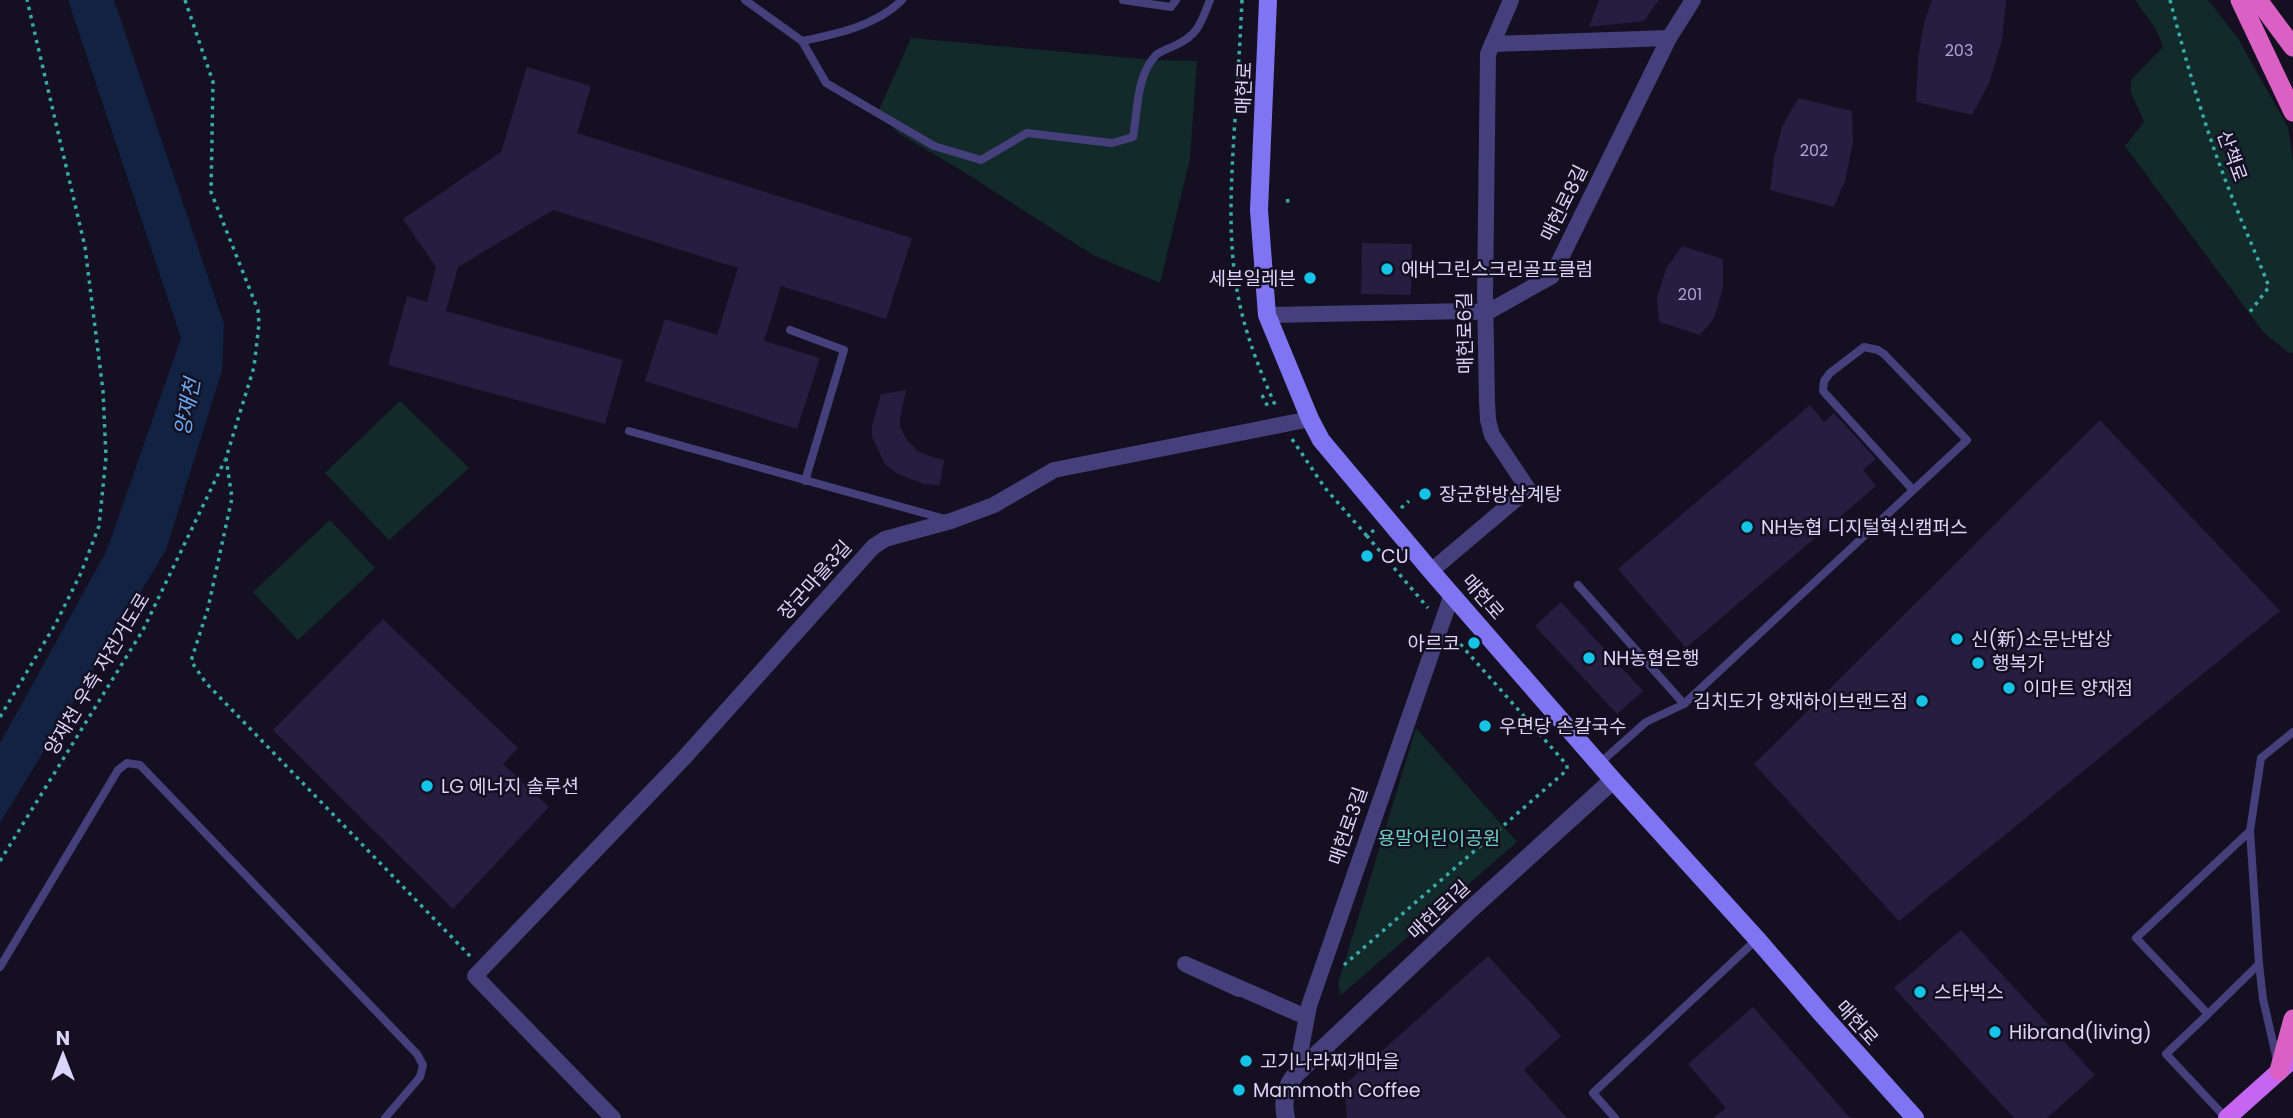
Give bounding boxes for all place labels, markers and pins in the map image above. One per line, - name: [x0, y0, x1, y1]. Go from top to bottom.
- place label: 에버그린스크린골프클럼: [1401, 256, 1593, 283]
- marker: 에버그린스크린골프클럼: [1379, 261, 1395, 277]
- place label: 세븐일레븐: [1209, 265, 1296, 292]
- marker: 세븐일레븐: [1302, 270, 1318, 286]
- place label: 장군한방삼계탕: [1439, 481, 1562, 508]
- marker: 장군한방삼계탕: [1417, 486, 1433, 502]
- place label: NH농협 디지털혁신캠퍼스: [1761, 514, 1967, 541]
- marker: NH농협 디지털혁신캠퍼스: [1739, 519, 1755, 535]
- place label: CU: [1381, 543, 1409, 570]
- marker: CU: [1359, 548, 1375, 564]
- place label: 신(新)소문난밥상: [1971, 626, 2112, 653]
- place label: 아르코: [1408, 630, 1460, 657]
- marker: 신(新)소문난밥상: [1949, 631, 1965, 647]
- marker: 아르코: [1466, 635, 1482, 651]
- place label: NH농협은행: [1603, 645, 1699, 672]
- marker: NH농협은행: [1581, 650, 1597, 666]
- place label: 행복가: [1992, 650, 2044, 677]
- marker: 행복가: [1970, 655, 1986, 671]
- place label: 이마트 양재점: [2023, 675, 2133, 702]
- marker: 이마트 양재점: [2001, 680, 2017, 696]
- place label: 김치도가 양재하이브랜드점: [1693, 688, 1908, 715]
- marker: 김치도가 양재하이브랜드점: [1914, 693, 1930, 709]
- place label: 우면당 손칼국수: [1499, 713, 1626, 740]
- marker: 우면당 손칼국수: [1477, 718, 1493, 734]
- place label: LG 에너지 솔루션: [441, 773, 579, 800]
- marker: LG 에너지 솔루션: [419, 778, 435, 794]
- place label: 스타벅스: [1934, 979, 2004, 1006]
- marker: 스타벅스: [1912, 984, 1928, 1000]
- place label: Hibrand(living): [2009, 1019, 2152, 1046]
- marker: Hibrand(living): [1987, 1024, 2003, 1040]
- place label: 고기나라찌개마을: [1260, 1048, 1400, 1075]
- marker: 고기나라찌개마을: [1238, 1053, 1254, 1069]
- place label: Mammoth Coffee: [1253, 1077, 1421, 1104]
- marker: Mammoth Coffee: [1231, 1082, 1247, 1098]

